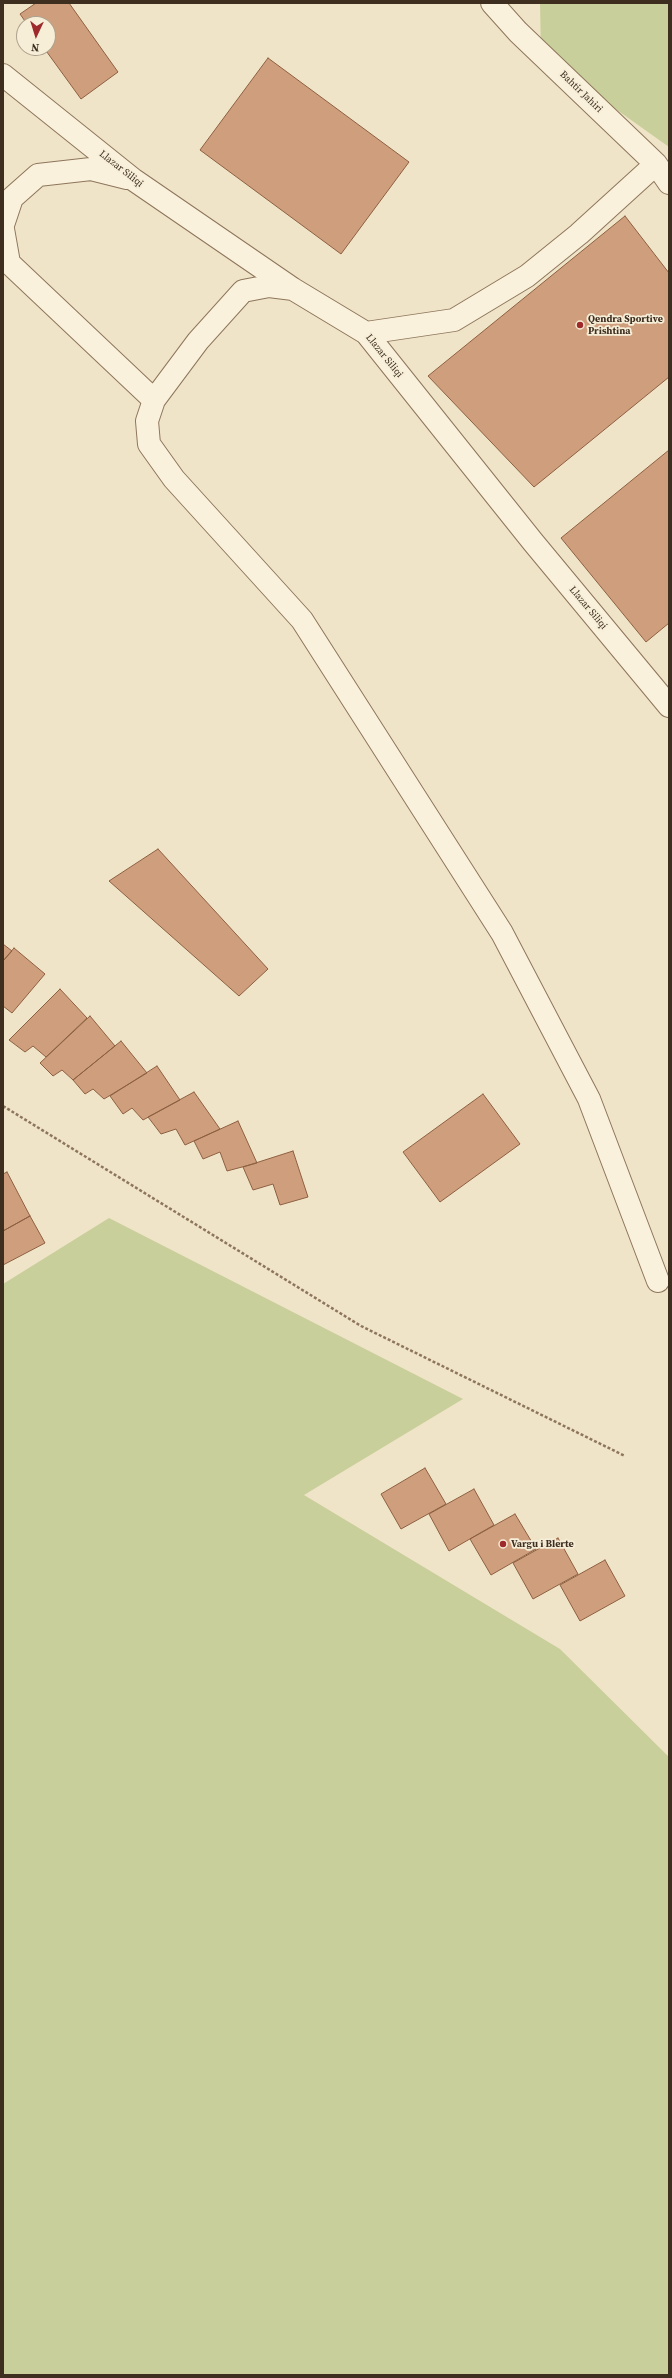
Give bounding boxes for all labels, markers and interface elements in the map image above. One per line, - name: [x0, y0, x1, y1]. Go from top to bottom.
- north arrow: [16, 16, 56, 56]
- text: N: [31, 40, 40, 55]
- street label: Bahtir Jahiri: [557, 69, 605, 115]
- street label: Llazar Siliqi: [97, 148, 145, 190]
- place label: Qendra Sportive Prishtina: [588, 313, 663, 336]
- marker: Qendra Sportive Prishtina: [575, 320, 585, 330]
- street label: Llazar Siliqi: [363, 332, 405, 380]
- street label: Llazar Siliqi: [566, 584, 610, 632]
- place label: Vargu i Blerte: [511, 1538, 574, 1550]
- marker: Vargu i Blerte: [498, 1539, 508, 1549]

